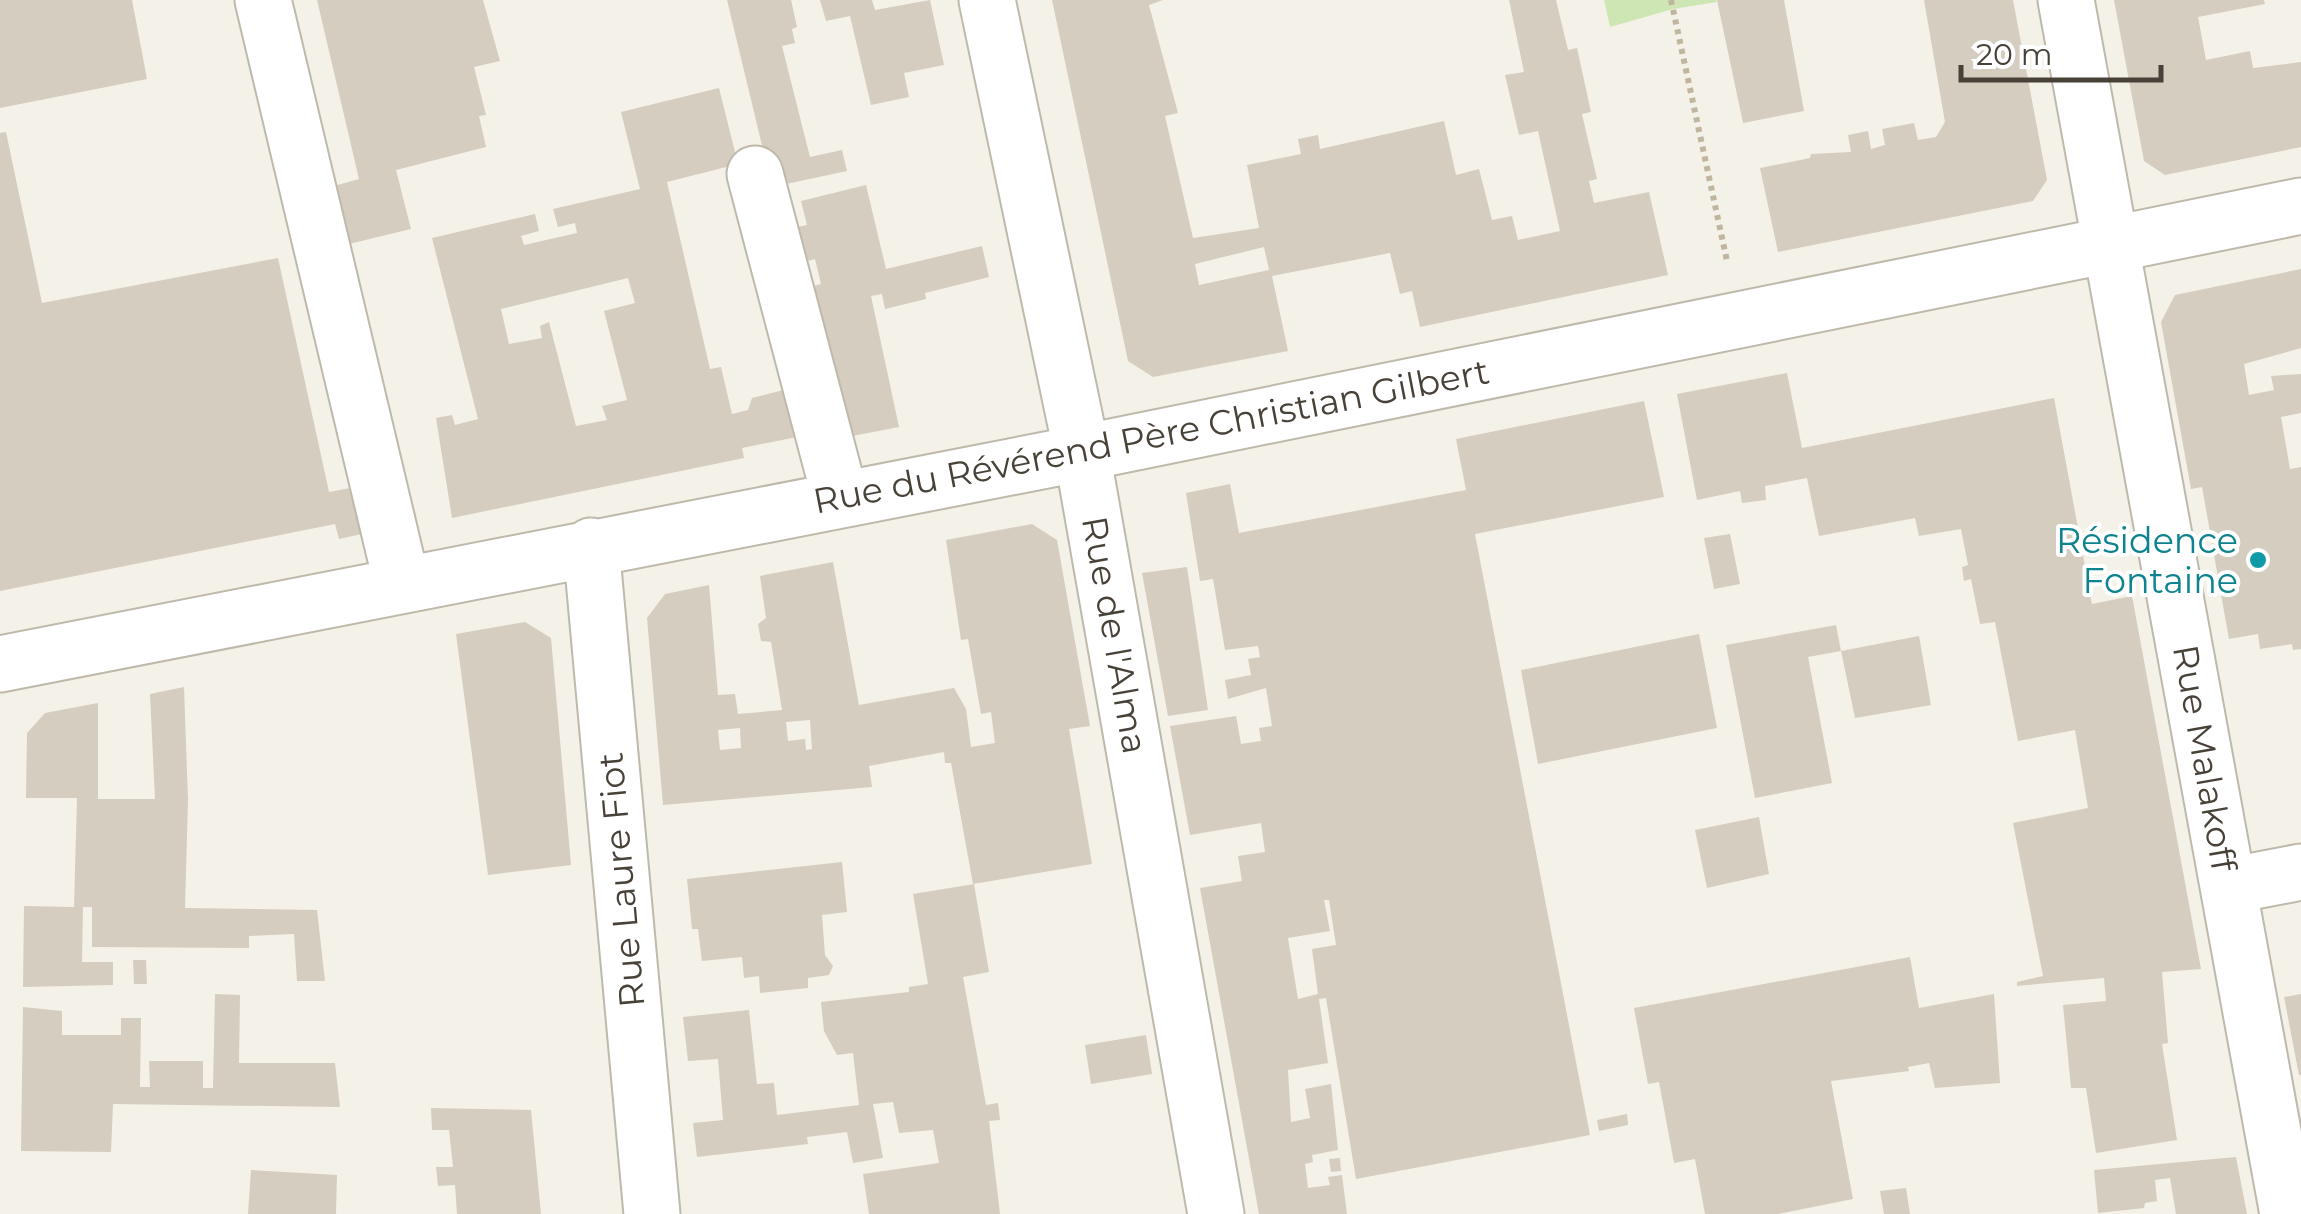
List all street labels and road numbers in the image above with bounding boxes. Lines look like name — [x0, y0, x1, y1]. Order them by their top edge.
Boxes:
street label: Rue du Révérend Père Christian Gilbert — [809, 349, 1493, 523]
street label: Rue de l'Alma — [1073, 513, 1157, 757]
street label: Rue Malakoff — [2164, 641, 2246, 877]
street label: Rue Laure Fiot — [588, 751, 654, 1009]

